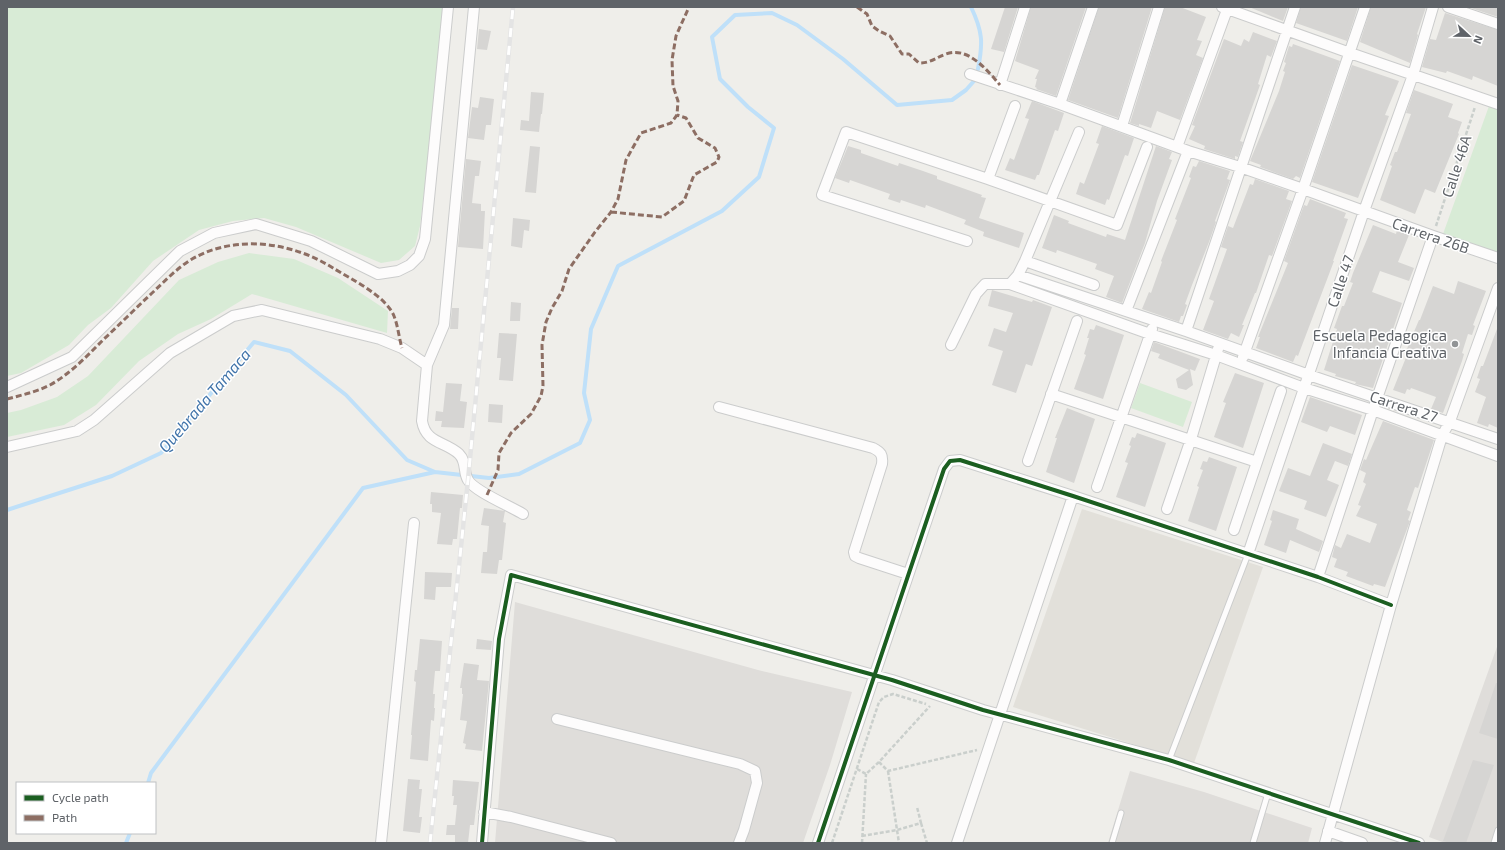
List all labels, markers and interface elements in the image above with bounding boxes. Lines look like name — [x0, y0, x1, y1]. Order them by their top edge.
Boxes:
north arrow — [1449, 16, 1489, 56]
text: N — [1471, 34, 1486, 46]
street label: Calle 46A — [1438, 132, 1475, 199]
street label: Carrera 26B — [1390, 213, 1472, 257]
street label: Calle 47 — [1323, 252, 1357, 309]
place label: Escuela Pedagogica Infancia Creativa — [1313, 326, 1447, 361]
marker: Escuela Pedagogica Infancia Creativa — [1450, 339, 1460, 349]
water label: Quebrada Tamaca — [154, 344, 255, 456]
street label: Carrera 27 — [1368, 387, 1441, 426]
legend — [16, 782, 156, 834]
text: Cycle path — [52, 790, 109, 804]
text: Path — [52, 810, 77, 824]

